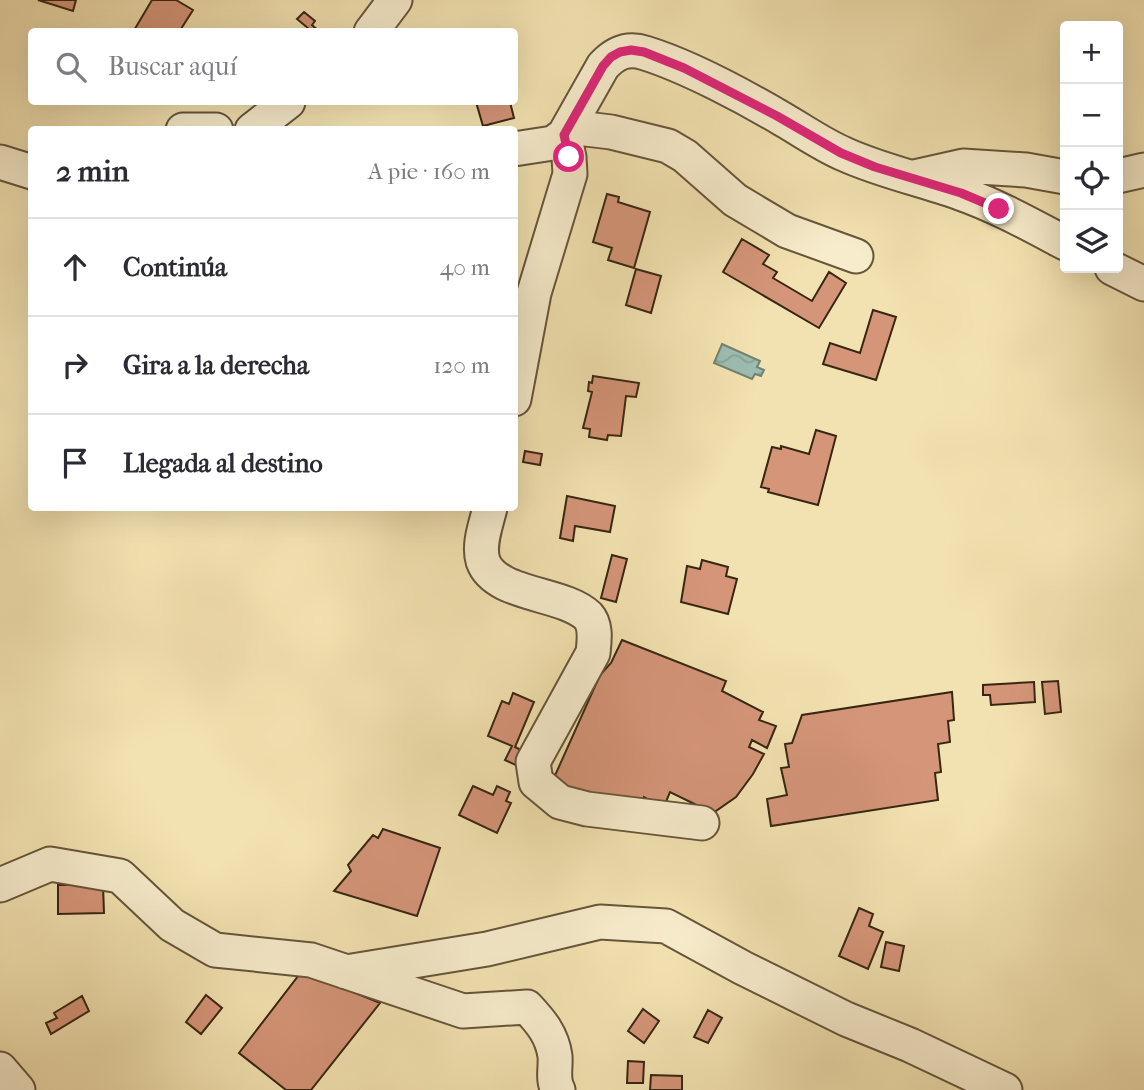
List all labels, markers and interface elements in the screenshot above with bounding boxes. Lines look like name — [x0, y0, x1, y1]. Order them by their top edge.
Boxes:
map controls — [1060, 21, 1123, 273]
button: + — [1060, 21, 1123, 84]
search box — [28, 28, 518, 105]
icon: search — [52, 48, 90, 86]
text: Buscar aquí — [108, 51, 237, 82]
button: − — [1060, 84, 1123, 147]
route start — [553, 141, 584, 172]
button: locate — [1060, 147, 1123, 210]
text: 2 min — [56, 154, 129, 189]
text: A pie · 160 m — [368, 158, 490, 185]
route end — [983, 193, 1014, 224]
button: layers — [1060, 210, 1123, 273]
icon: ahead — [56, 248, 94, 286]
text: Continúa — [123, 252, 227, 283]
text: 40 m — [440, 254, 490, 281]
icon: right — [56, 346, 94, 384]
text: Gira a la derecha — [123, 350, 309, 381]
text: 120 m — [433, 352, 490, 379]
icon: arrive — [56, 444, 94, 482]
text: Llegada al destino — [123, 448, 323, 479]

